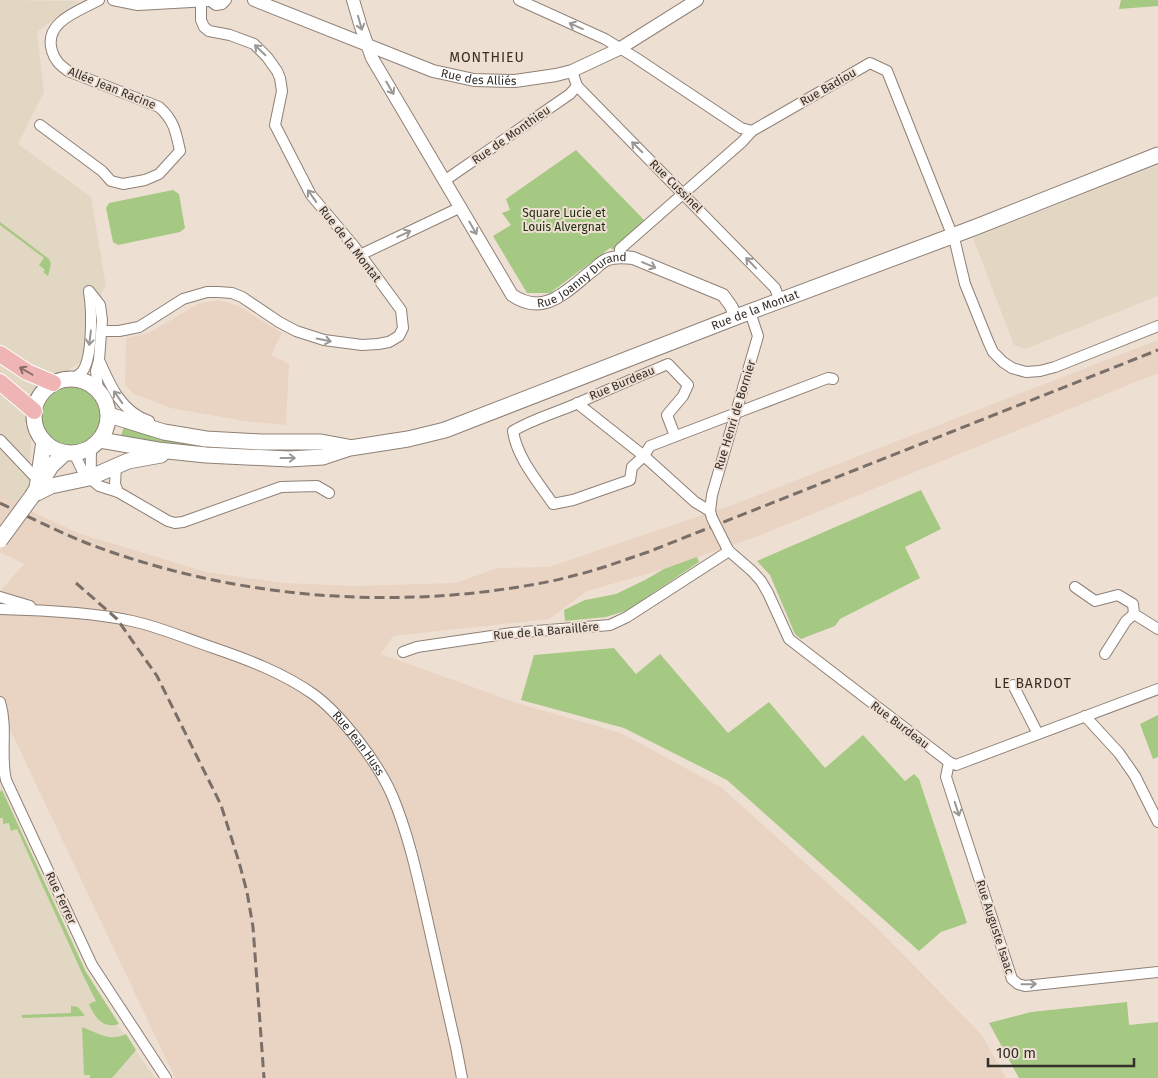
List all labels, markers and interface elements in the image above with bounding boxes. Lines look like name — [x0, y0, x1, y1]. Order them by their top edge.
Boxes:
one-way arrow — [355, 14, 365, 30]
one-way arrow — [569, 20, 584, 30]
one-way arrow — [255, 45, 267, 57]
district label: MONTHIEU — [449, 49, 525, 66]
street label: Allée Jean Racine — [66, 64, 158, 112]
street label: Rue Badiou — [798, 65, 858, 109]
street label: Rue des Alliés — [440, 66, 517, 88]
one-way arrow — [385, 81, 395, 96]
street label: Rue de Monthieu — [469, 103, 553, 167]
one-way arrow — [631, 141, 643, 154]
street label: Rue Cussinel — [647, 157, 706, 216]
one-way arrow — [307, 189, 317, 203]
street label: Rue de la Montat — [316, 203, 384, 285]
park label: Square Lucie et Louis Alvergnat — [522, 206, 607, 234]
one-way arrow — [468, 220, 478, 235]
one-way arrow — [396, 229, 411, 238]
street label: Rue Joanny Durand — [536, 250, 627, 311]
one-way arrow — [745, 257, 757, 270]
one-way arrow — [641, 260, 656, 270]
street label: Rue de la Montat — [709, 287, 801, 333]
one-way arrow — [84, 330, 94, 346]
one-way arrow — [315, 336, 331, 345]
street label: Rue Henri de Bornier — [712, 358, 759, 472]
street label: Rue Burdeau — [587, 363, 657, 403]
one-way arrow — [18, 366, 33, 376]
one-way arrow — [113, 390, 123, 404]
one-way arrow — [280, 453, 296, 463]
street label: Rue de la Baraillère — [492, 619, 600, 643]
district label: LE BARDOT — [994, 675, 1072, 692]
street label: Rue Burdeau — [868, 698, 932, 752]
street label: Rue Jean Huss — [329, 708, 387, 778]
one-way arrow — [952, 800, 962, 816]
street label: Rue Ferrer — [43, 870, 79, 927]
street label: Rue Auguste Isaac — [973, 878, 1017, 976]
one-way arrow — [1020, 980, 1036, 989]
scale bar — [988, 1036, 1134, 1068]
text: 100 m — [996, 1044, 1036, 1062]

